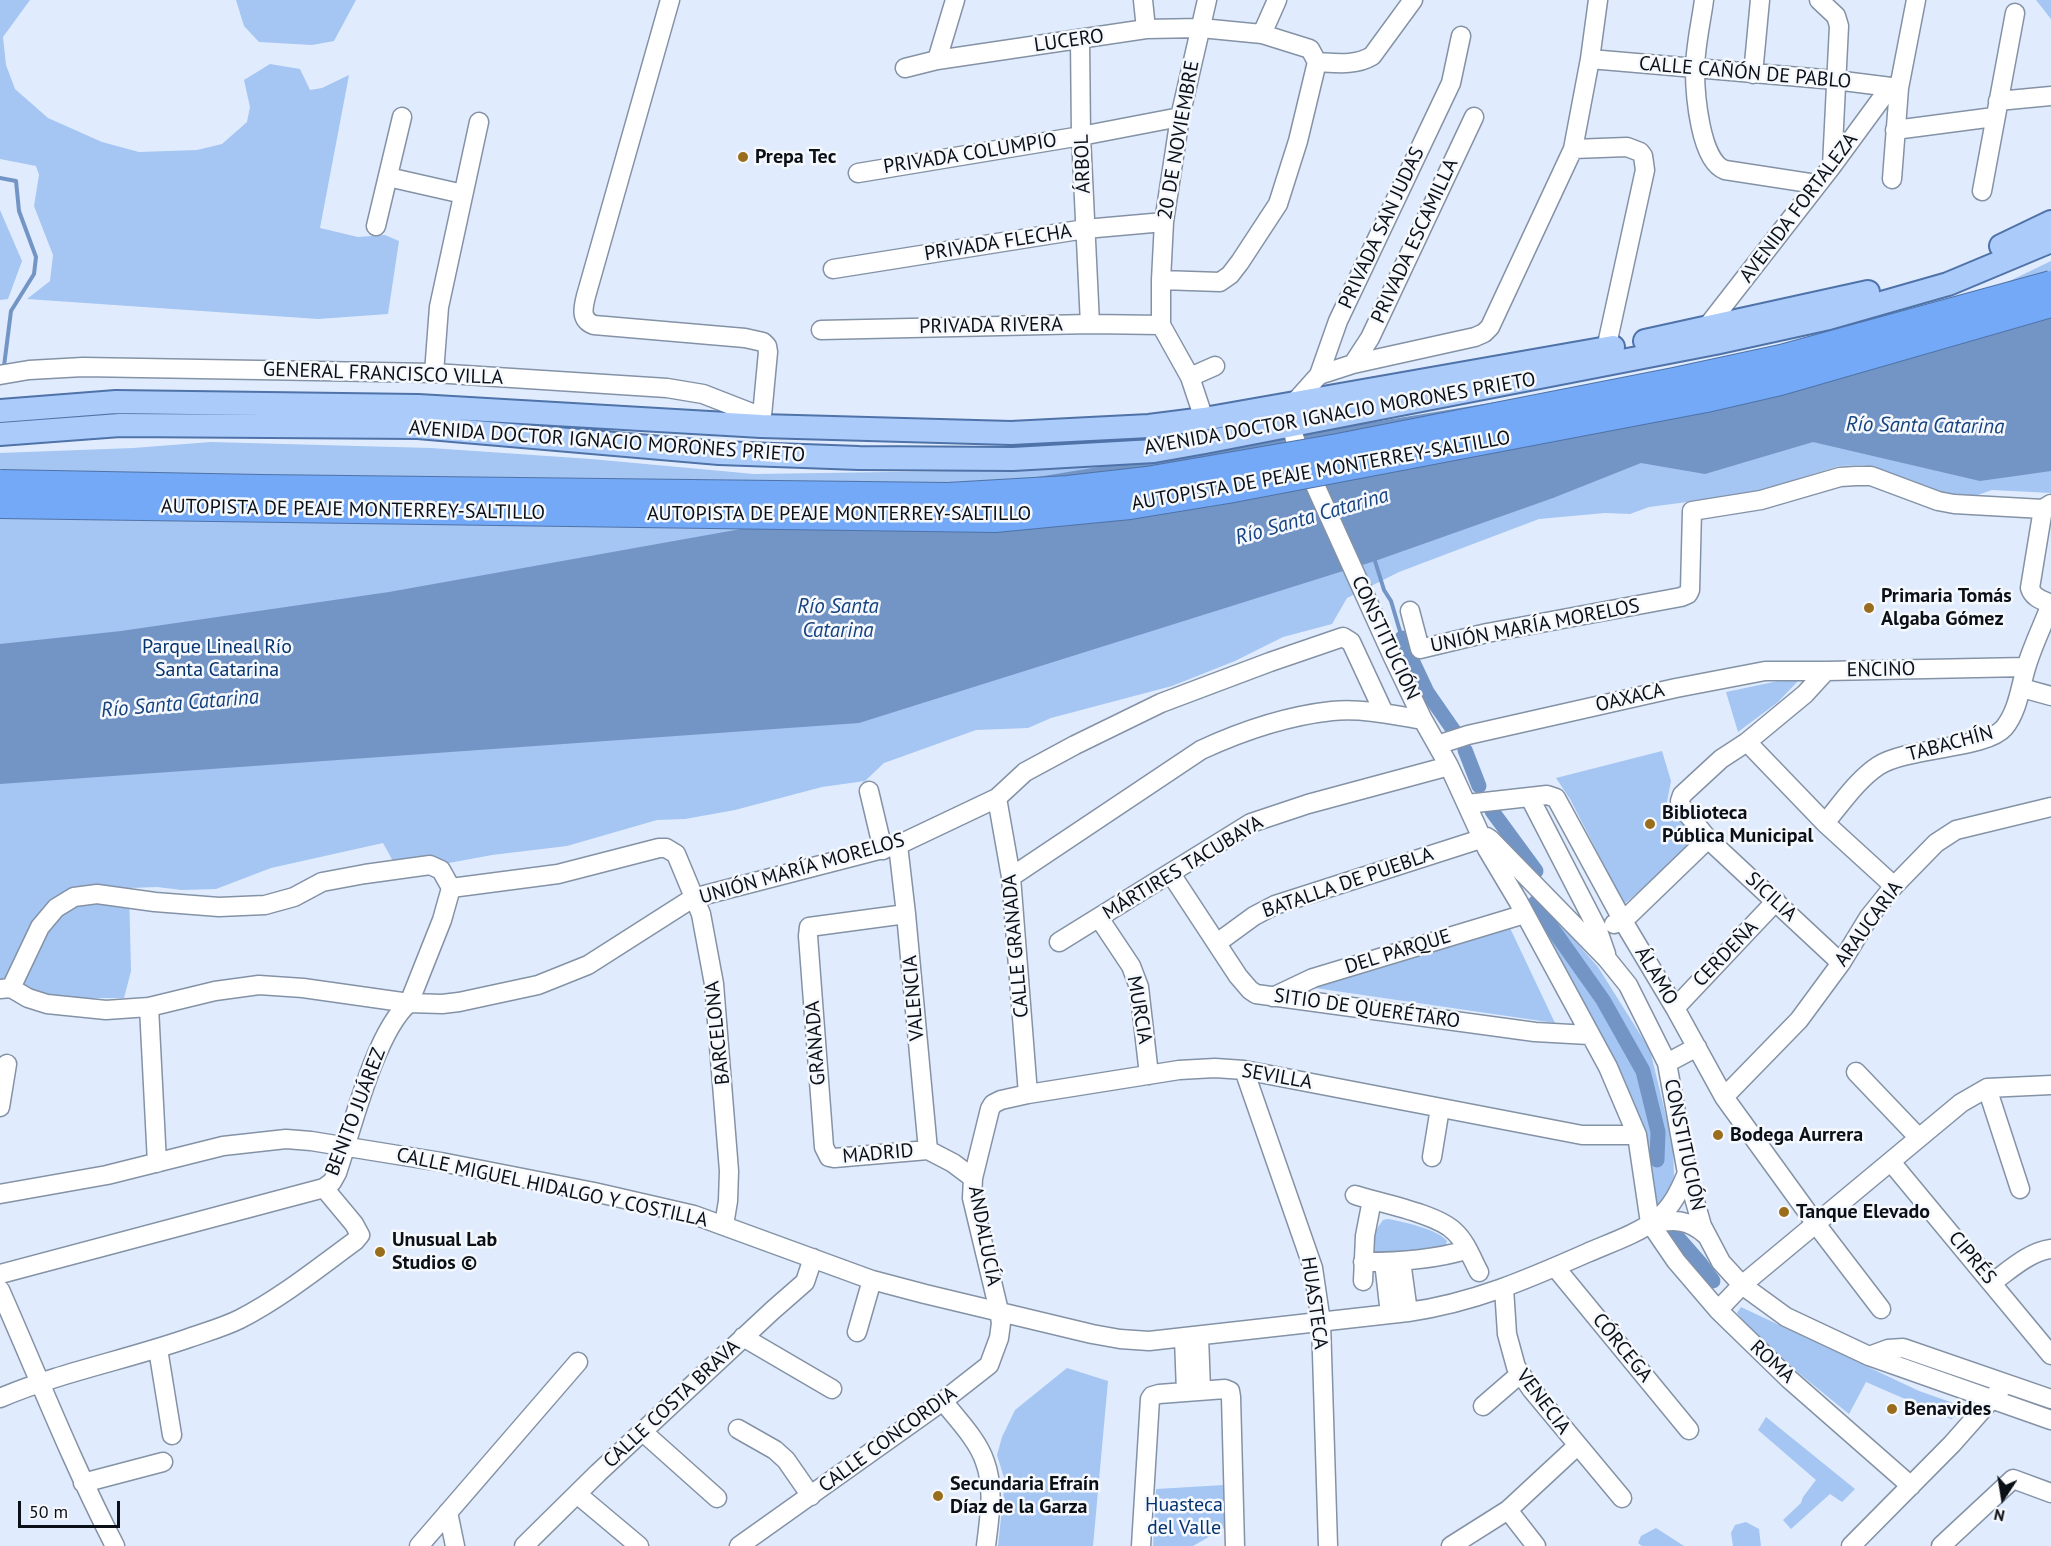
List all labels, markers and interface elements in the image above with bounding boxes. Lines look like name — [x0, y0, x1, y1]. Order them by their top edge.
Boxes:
street label: LUCERO — [1033, 24, 1105, 58]
street label: CALLE CAÑÓN DE PABLO — [1638, 52, 1852, 94]
street label: 20 DE NOVIEMBRE — [1153, 59, 1205, 221]
street label: PRIVADA COLUMPIO — [882, 128, 1058, 180]
street label: AVENIDA FORTALEZA — [1735, 128, 1863, 288]
street label: ÁRBOL — [1070, 134, 1096, 194]
street label: PRIVADA SAN JUDAS — [1334, 143, 1430, 313]
place label: Prepa Tec — [755, 145, 836, 169]
marker: Prepa Tec — [736, 150, 750, 164]
street label: PRIVADA ESCAMILLA — [1366, 155, 1464, 327]
street label: PRIVADA FLECHA — [923, 220, 1073, 266]
street label: PRIVADA RIVERA — [919, 313, 1063, 339]
street label: GENERAL FRANCISCO VILLA — [263, 358, 503, 390]
street label: AVENIDA DOCTOR IGNACIO MORONES PRIETO — [1142, 368, 1538, 460]
water label: Río Santa Catarina — [1846, 412, 2004, 440]
street label: AVENIDA DOCTOR IGNACIO MORONES PRIETO — [408, 416, 806, 468]
street label: AUTOPISTA DE PEAJE MONTERREY-SALTILLO — [1130, 426, 1512, 516]
water label: Río Santa Catarina — [1232, 483, 1392, 551]
street label: AUTOPISTA DE PEAJE MONTERREY-SALTILLO — [161, 495, 545, 525]
street label: AUTOPISTA DE PEAJE MONTERREY-SALTILLO — [647, 502, 1031, 526]
street label: CONSTITUCIÓN — [1346, 572, 1424, 704]
place label: Primaria Tomás Algaba Gómez — [1881, 584, 2012, 631]
water label: Río Santa Catarina — [797, 594, 879, 644]
street label: UNIÓN MARÍA MORELOS — [1428, 594, 1642, 658]
marker: Primaria Tomás Algaba Gómez — [1862, 601, 1876, 615]
park label: Parque Lineal Río Santa Catarina — [142, 635, 292, 682]
street label: ENCINO — [1847, 657, 1915, 683]
street label: OAXACA — [1593, 678, 1667, 718]
water label: Río Santa Catarina — [100, 685, 260, 723]
street label: TABACHÍN — [1904, 721, 1996, 767]
place label: Biblioteca Pública Municipal — [1662, 801, 1813, 848]
street label: MÁRTIRES TACUBAYA — [1099, 811, 1267, 925]
marker: Biblioteca Pública Municipal — [1643, 817, 1657, 831]
street label: UNIÓN MARÍA MORELOS — [697, 828, 907, 910]
street label: BATALLA DE PUEBLA — [1259, 842, 1437, 924]
street label: SICILIA — [1740, 867, 1802, 927]
street label: CALLE GRANADA — [998, 873, 1034, 1019]
street label: ARAUCARIA — [1830, 877, 1908, 971]
street label: CERDEÑA — [1689, 916, 1763, 992]
street label: DEL PARQUE — [1342, 925, 1454, 979]
street label: ÁLAMO — [1629, 943, 1683, 1009]
street label: VALENCIA — [898, 954, 930, 1042]
street label: MURCIA — [1121, 974, 1157, 1046]
street label: BARCELONA — [701, 980, 735, 1086]
street label: SITIO DE QUERÉTARO — [1272, 984, 1462, 1034]
street label: GRANADA — [801, 1000, 831, 1086]
street label: BENITO JUÁREZ — [321, 1045, 391, 1179]
street label: SEVILLA — [1240, 1059, 1314, 1095]
street label: CONSTITUCIÓN — [1658, 1077, 1710, 1213]
place label: Bodega Aurrera — [1730, 1123, 1863, 1147]
marker: Bodega Aurrera — [1711, 1128, 1725, 1142]
street label: MADRID — [841, 1139, 915, 1169]
street label: CALLE MIGUEL HIDALGO Y COSTILLA — [394, 1143, 710, 1233]
street label: ANDALUCÍA — [963, 1184, 1005, 1288]
place label: Tanque Elevado — [1796, 1200, 1930, 1224]
marker: Tanque Elevado — [1777, 1205, 1791, 1219]
street label: CIPRÉS — [1943, 1227, 2001, 1289]
place label: Unusual Lab Studios © — [392, 1228, 497, 1275]
marker: Unusual Lab Studios © — [373, 1245, 387, 1259]
street label: HUASTECA — [1296, 1255, 1332, 1351]
street label: CÓRCEGA — [1587, 1309, 1657, 1387]
street label: CALLE COSTA BRAVA — [599, 1335, 745, 1473]
street label: ROMA — [1745, 1335, 1799, 1389]
street label: VENECIA — [1511, 1365, 1575, 1439]
street label: CALLE CONCORDIA — [814, 1382, 962, 1498]
place label: Benavides — [1904, 1397, 1991, 1421]
marker: Benavides — [1885, 1402, 1899, 1416]
north arrow — [1973, 1468, 2033, 1528]
place label: Secundaria Efraín Díaz de la Garza — [950, 1472, 1099, 1519]
scale bar — [21, 1489, 123, 1527]
marker: Secundaria Efraín Díaz de la Garza — [931, 1489, 945, 1503]
park label: Huasteca del Valle — [1145, 1493, 1223, 1540]
text: 50 m — [29, 1500, 68, 1523]
text: N — [1992, 1505, 2006, 1526]

